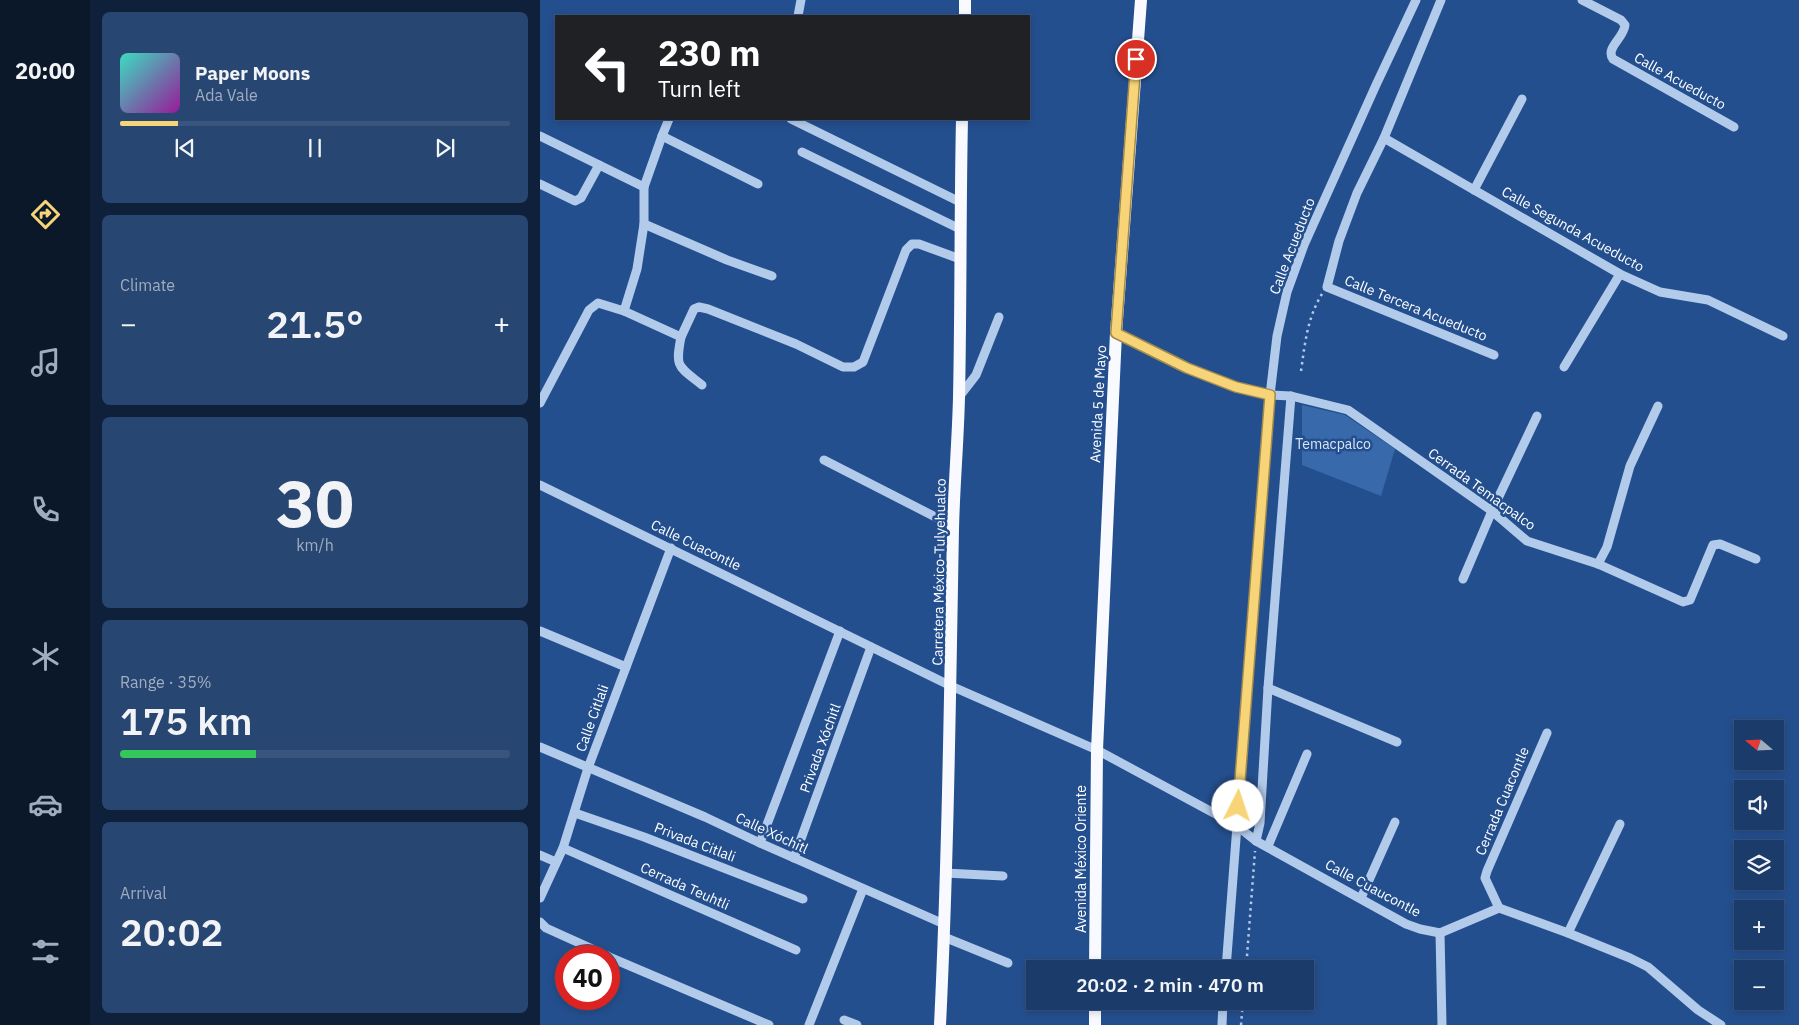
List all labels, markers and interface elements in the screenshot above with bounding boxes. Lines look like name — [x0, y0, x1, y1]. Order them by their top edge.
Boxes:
text: 230 m — [658, 30, 761, 76]
icon: left — [575, 35, 640, 100]
pin — [1115, 38, 1157, 80]
icon: arrive — [1122, 45, 1150, 73]
street label: Calle Acueducto — [1631, 48, 1729, 114]
text: 20:00 — [15, 56, 75, 85]
text: Paper Moons — [195, 61, 310, 85]
text: Turn left — [658, 74, 741, 103]
text: Ada Vale — [195, 85, 258, 105]
icon: previous — [171, 134, 199, 162]
icon: pause — [301, 134, 329, 162]
icon: next — [431, 134, 459, 162]
street label: Calle Segunda Acueducto — [1499, 182, 1648, 276]
street label: Calle Acueducto — [1265, 195, 1319, 297]
icon: directions — [28, 197, 63, 232]
street label: Calle Tercera Acueducto — [1342, 271, 1490, 345]
text: Climate — [120, 275, 175, 295]
text: 21.5° — [266, 299, 364, 348]
text: − — [120, 305, 137, 342]
text: + — [493, 305, 510, 342]
icon: music — [28, 345, 63, 380]
street label: Avenida 5 de Mayo — [1086, 345, 1110, 463]
park label: Temacpalco — [1295, 435, 1371, 453]
street label: Cerrada Temacpalco — [1425, 444, 1539, 534]
text: 30 — [276, 460, 354, 545]
street label: Carretera México-Tulyehualco — [928, 478, 950, 666]
icon: phone — [28, 492, 63, 527]
street label: Calle Cuacontle — [648, 515, 744, 575]
text: km/h — [296, 535, 334, 555]
icon: climate — [28, 639, 63, 674]
text: Range · 35% — [120, 672, 212, 692]
street label: Calle Citlali — [572, 682, 612, 754]
text: 175 km — [120, 696, 252, 745]
street label: Privada Xóchitl — [796, 701, 845, 795]
north arrow — [1734, 720, 1784, 770]
map controls — [1734, 720, 1784, 1010]
street label: Cerrada Cuacontle — [1471, 744, 1533, 858]
position arrow — [1211, 779, 1263, 831]
button: sound — [1734, 780, 1784, 830]
street label: Avenida México Oriente — [1072, 785, 1090, 933]
icon: car — [28, 787, 63, 822]
street label: Calle Xóchitl — [733, 808, 811, 858]
street label: Privada Citlali — [652, 818, 738, 866]
button: layers — [1734, 840, 1784, 890]
street label: Calle Cuaucontle — [1322, 855, 1424, 921]
street label: Cerrada Teuhtli — [638, 858, 732, 914]
text: Arrival — [120, 883, 167, 903]
button: + — [1734, 900, 1784, 950]
text: 20:02 — [120, 907, 223, 956]
icon: filters — [28, 934, 63, 969]
speed limit sign: 40 — [555, 945, 620, 1010]
button: − — [1734, 960, 1784, 1010]
text: 20:02 · 2 min · 470 m — [1076, 973, 1264, 997]

